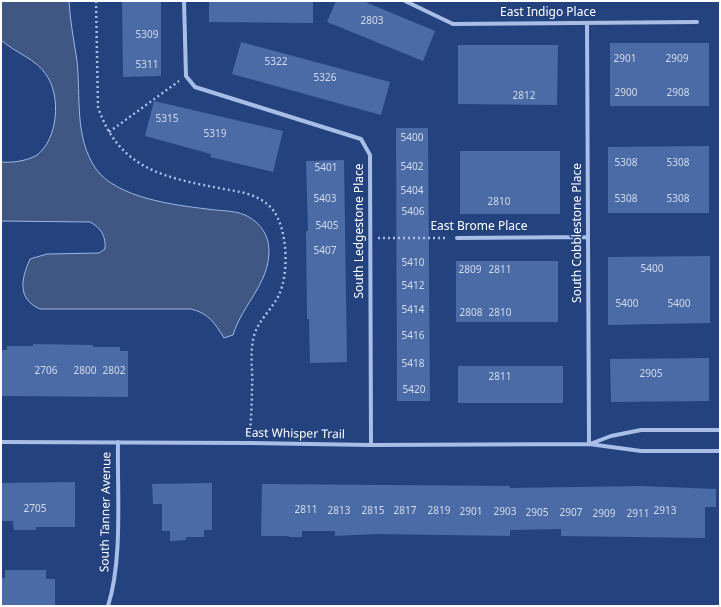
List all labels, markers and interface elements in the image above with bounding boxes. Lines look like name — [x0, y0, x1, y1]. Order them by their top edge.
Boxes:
street label: East Indigo Place — [500, 6, 596, 20]
house number: 2803 — [361, 15, 383, 27]
house number: 5309 — [136, 29, 158, 41]
house number: 2901 — [614, 53, 636, 65]
house number: 2909 — [666, 53, 688, 65]
house number: 5322 — [265, 56, 287, 68]
house number: 5311 — [136, 59, 158, 71]
house number: 5326 — [314, 72, 336, 84]
house number: 2900 — [615, 87, 637, 99]
house number: 2908 — [667, 87, 689, 99]
house number: 2812 — [513, 90, 535, 102]
house number: 5315 — [156, 113, 178, 125]
house number: 5319 — [204, 128, 226, 140]
house number: 5400 — [401, 132, 423, 144]
house number: 5308 — [615, 157, 637, 169]
house number: 5308 — [667, 157, 689, 169]
house number: 5402 — [401, 161, 423, 173]
house number: 5401 — [315, 162, 337, 174]
street label: South Cobblestone Place — [571, 163, 585, 303]
street label: South Ledgestone Place — [353, 164, 367, 298]
house number: 5404 — [401, 185, 423, 197]
house number: 5403 — [314, 193, 336, 205]
house number: 5308 — [615, 193, 637, 205]
house number: 5308 — [667, 193, 689, 205]
house number: 2810 — [488, 196, 510, 208]
house number: 5406 — [402, 206, 424, 218]
house number: 5405 — [316, 220, 338, 232]
street label: East Brome Place — [430, 220, 528, 234]
house number: 5407 — [314, 245, 336, 257]
house number: 5410 — [402, 257, 424, 269]
house number: 5400 — [641, 263, 663, 275]
house number: 2809 — [459, 264, 481, 276]
house number: 2811 — [489, 264, 511, 276]
house number: 5412 — [402, 280, 424, 292]
house number: 5400 — [616, 298, 638, 310]
house number: 5400 — [668, 298, 690, 310]
house number: 5414 — [402, 304, 424, 316]
house number: 2808 — [460, 307, 482, 319]
house number: 2810 — [489, 307, 511, 319]
house number: 5416 — [402, 330, 424, 342]
house number: 5418 — [402, 358, 424, 370]
house number: 2706 — [35, 365, 57, 377]
house number: 2800 — [74, 365, 96, 377]
house number: 2802 — [103, 365, 125, 377]
house number: 2905 — [640, 368, 662, 380]
house number: 2811 — [489, 371, 511, 383]
house number: 5420 — [403, 384, 425, 396]
street label: East Whisper Trail — [245, 426, 345, 442]
street label: South Tanner Avenue — [98, 452, 114, 572]
house number: 2705 — [24, 503, 46, 515]
house number: 2811 — [295, 504, 317, 516]
house number: 2813 — [328, 505, 350, 517]
house number: 2815 — [362, 505, 384, 517]
house number: 2817 — [394, 505, 416, 517]
house number: 2819 — [428, 505, 450, 517]
house number: 2913 — [654, 505, 676, 517]
house number: 2901 — [460, 506, 482, 518]
house number: 2903 — [494, 506, 516, 518]
house number: 2905 — [526, 507, 548, 519]
house number: 2907 — [560, 507, 582, 519]
house number: 2909 — [593, 508, 615, 520]
house number: 2911 — [627, 508, 649, 520]

